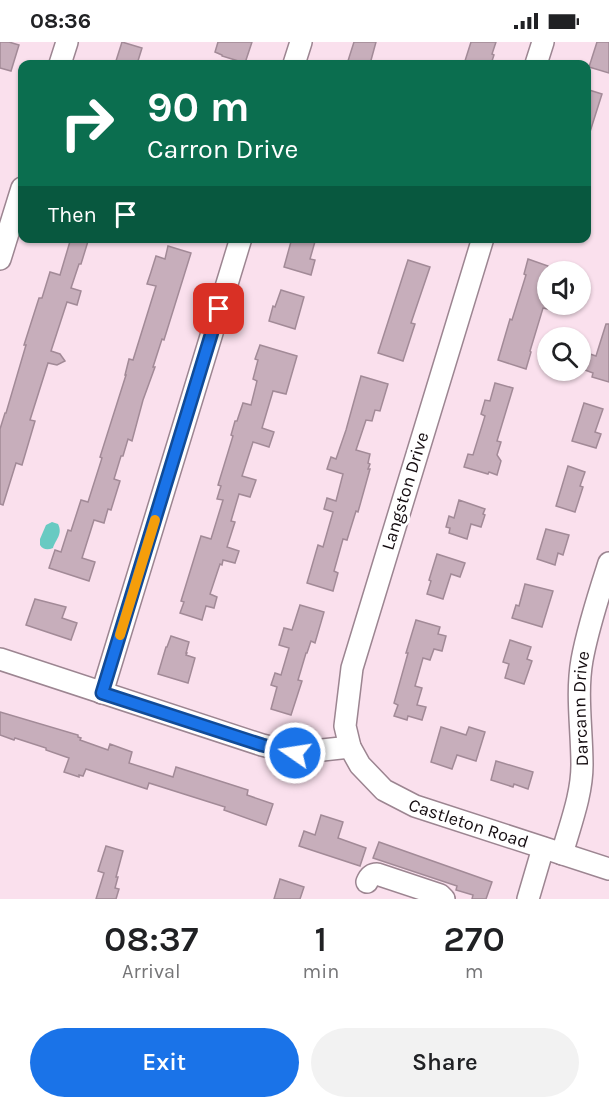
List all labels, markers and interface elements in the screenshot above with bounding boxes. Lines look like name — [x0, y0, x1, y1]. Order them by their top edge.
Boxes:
text: 08:36 — [30, 8, 91, 34]
text: 90 m — [147, 82, 250, 132]
icon: right — [48, 84, 126, 162]
text: Carron Drive — [147, 133, 298, 165]
icon: arrive — [109, 198, 142, 231]
text: Then — [48, 202, 97, 228]
map controls — [537, 261, 591, 381]
button: sound — [537, 261, 591, 315]
pin — [193, 283, 244, 334]
icon: arrive — [202, 292, 235, 325]
button: search — [537, 327, 591, 381]
street label: Langston Drive — [377, 429, 433, 553]
street label: Darcann Drive — [568, 649, 595, 767]
position arrow — [263, 721, 327, 785]
street label: Castleton Road — [405, 793, 531, 853]
text: 08:37 — [104, 918, 198, 960]
text: 1 — [315, 918, 327, 960]
text: 270 — [443, 918, 505, 960]
text: Arrival — [122, 960, 181, 983]
text: min — [303, 960, 339, 983]
text: m — [465, 960, 483, 983]
button: Exit — [30, 1028, 299, 1097]
button: Share — [311, 1028, 579, 1097]

